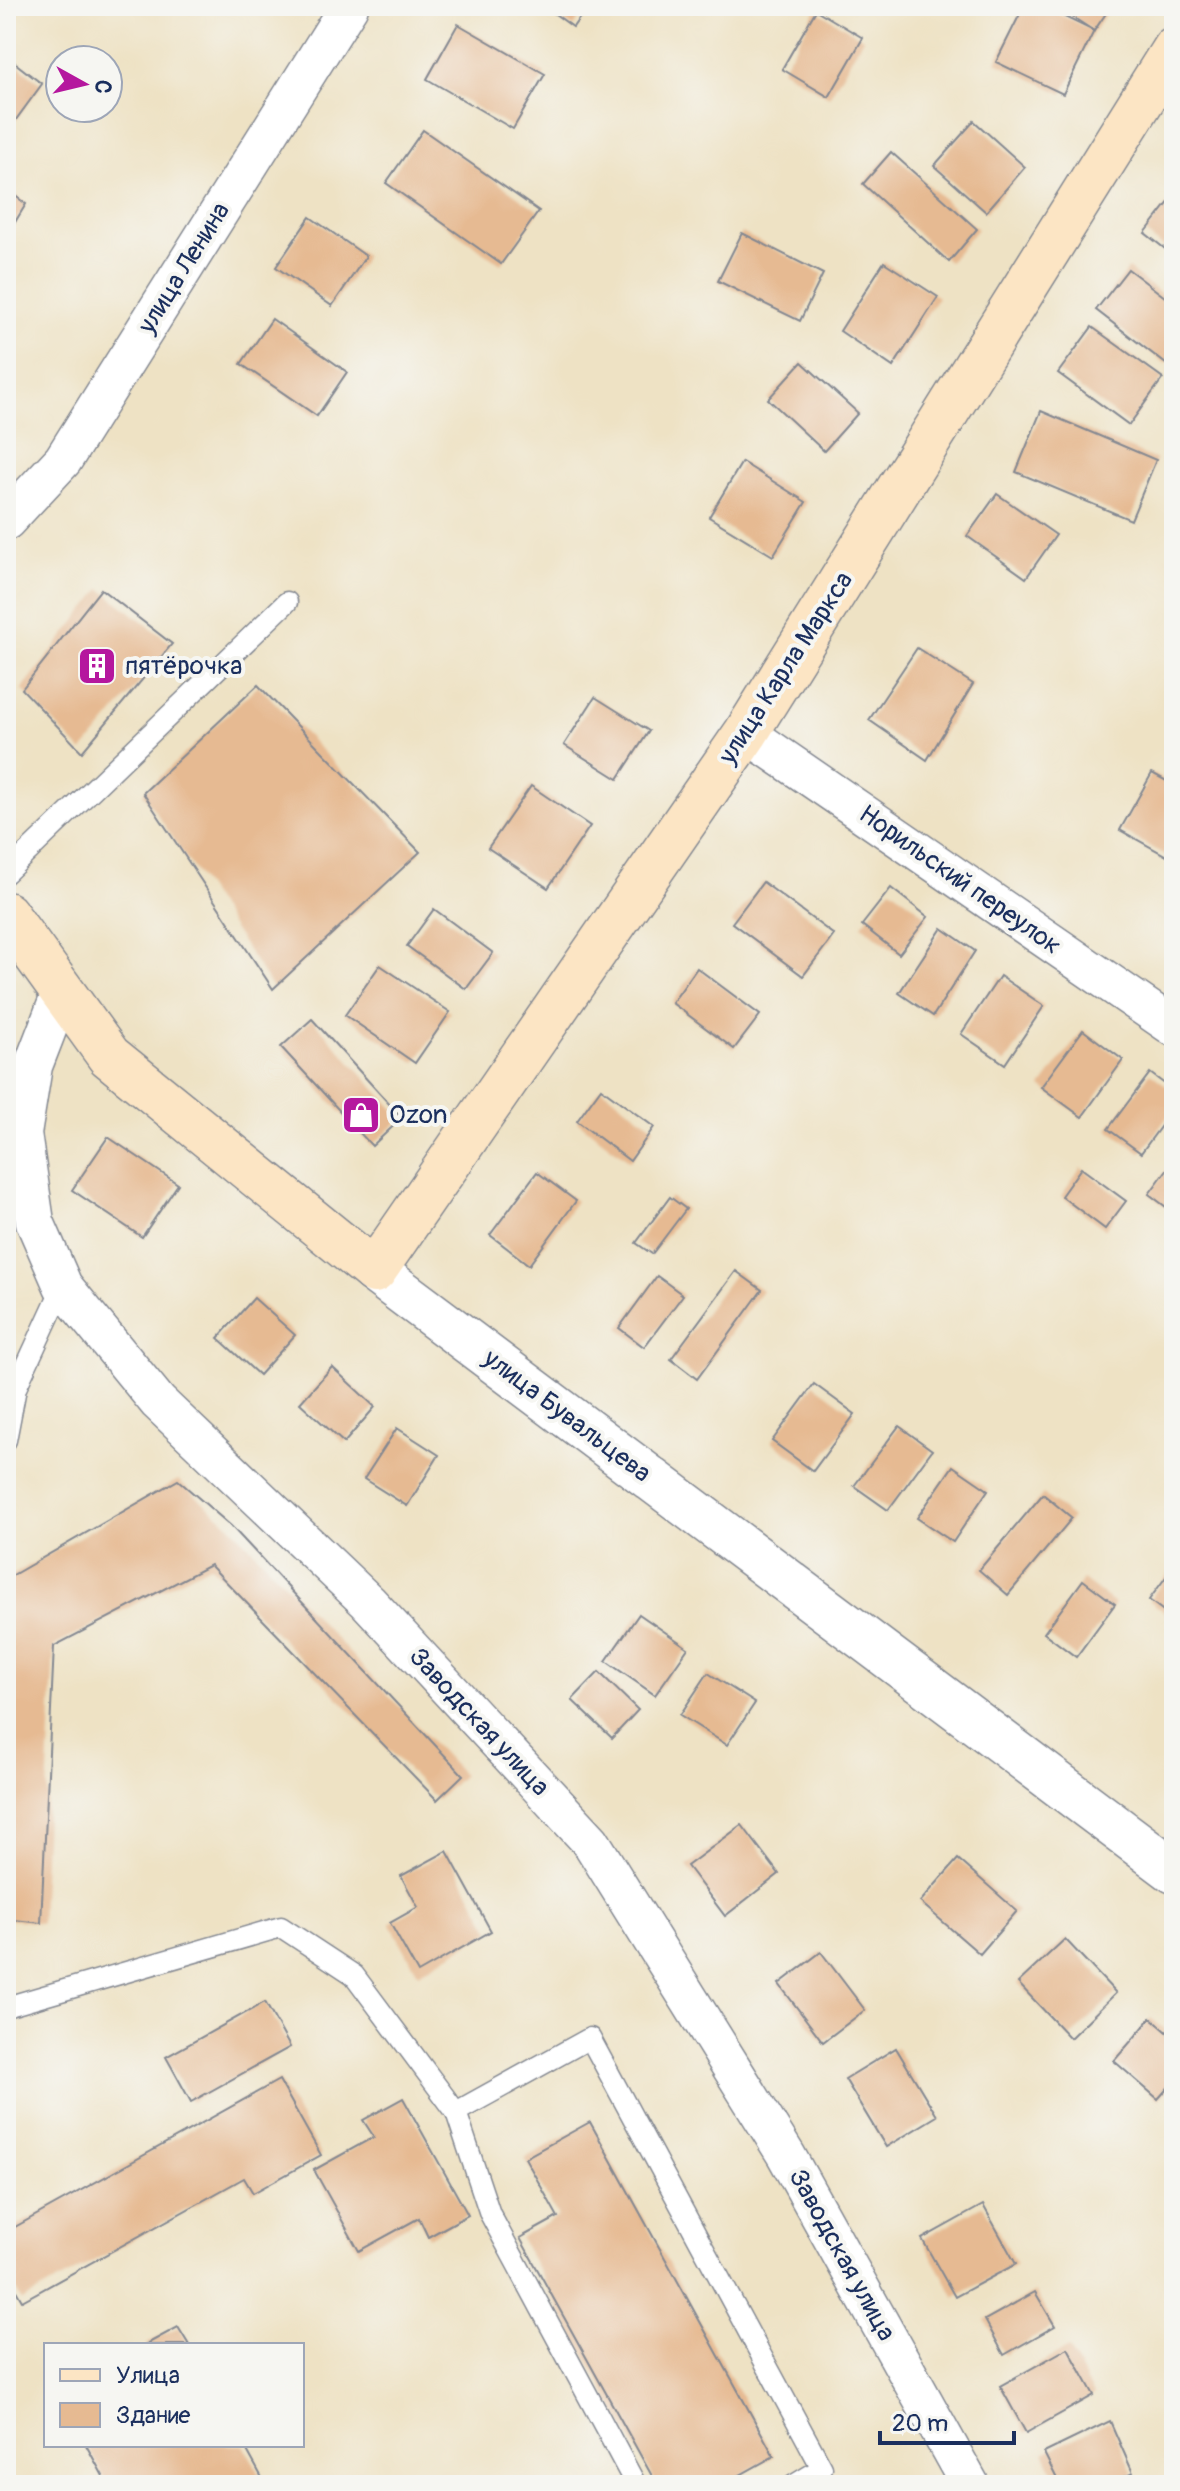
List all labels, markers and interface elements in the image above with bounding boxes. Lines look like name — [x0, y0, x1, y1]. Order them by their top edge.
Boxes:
north arrow — [44, 44, 124, 124]
text: С — [88, 78, 118, 96]
street label: улица Ленина — [131, 197, 237, 340]
street label: улица Карла Маркса — [711, 566, 860, 771]
building icon: пятёрочка — [76, 645, 118, 687]
place label: пятёрочка — [125, 650, 242, 682]
street label: Норильский переулок — [853, 798, 1067, 962]
shop icon: Ozon — [340, 1094, 382, 1136]
place label: Ozon — [389, 1099, 447, 1131]
street label: улица Бувальцева — [476, 1342, 657, 1489]
street label: Заводская улица — [402, 1641, 556, 1803]
street label: Заводская улица — [782, 2164, 902, 2346]
legend — [44, 2343, 304, 2447]
text: Улица — [116, 2361, 180, 2390]
scale bar — [880, 2395, 1014, 2445]
text: Здание — [116, 2401, 191, 2430]
text: 20 m — [892, 2409, 948, 2438]

